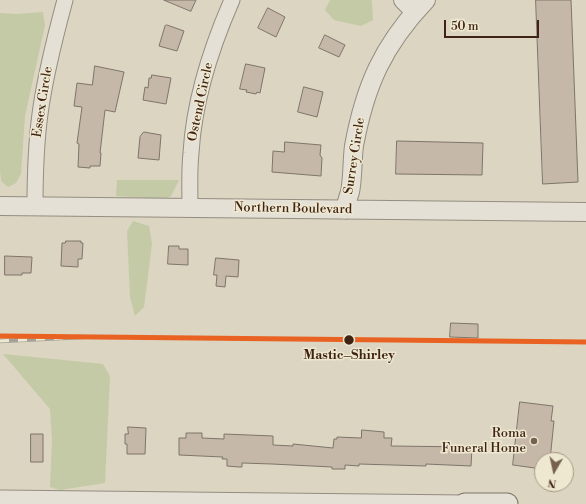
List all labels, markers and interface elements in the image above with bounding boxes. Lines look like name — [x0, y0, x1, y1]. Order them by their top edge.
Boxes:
scale bar — [446, 12, 541, 38]
text: 50 m — [451, 19, 479, 34]
street label: Ostend Circle — [185, 61, 217, 143]
street label: Essex Circle — [30, 65, 56, 139]
street label: Surrey Circle — [341, 117, 369, 195]
street label: Northern Boulevard — [234, 200, 352, 218]
marker: Mastic–Shirley — [342, 333, 356, 347]
place label: Mastic–Shirley — [303, 348, 395, 364]
place label: Roma Funeral Home — [441, 426, 526, 457]
marker: Roma Funeral Home — [529, 436, 539, 446]
north arrow — [534, 452, 574, 492]
text: N — [547, 475, 558, 490]

